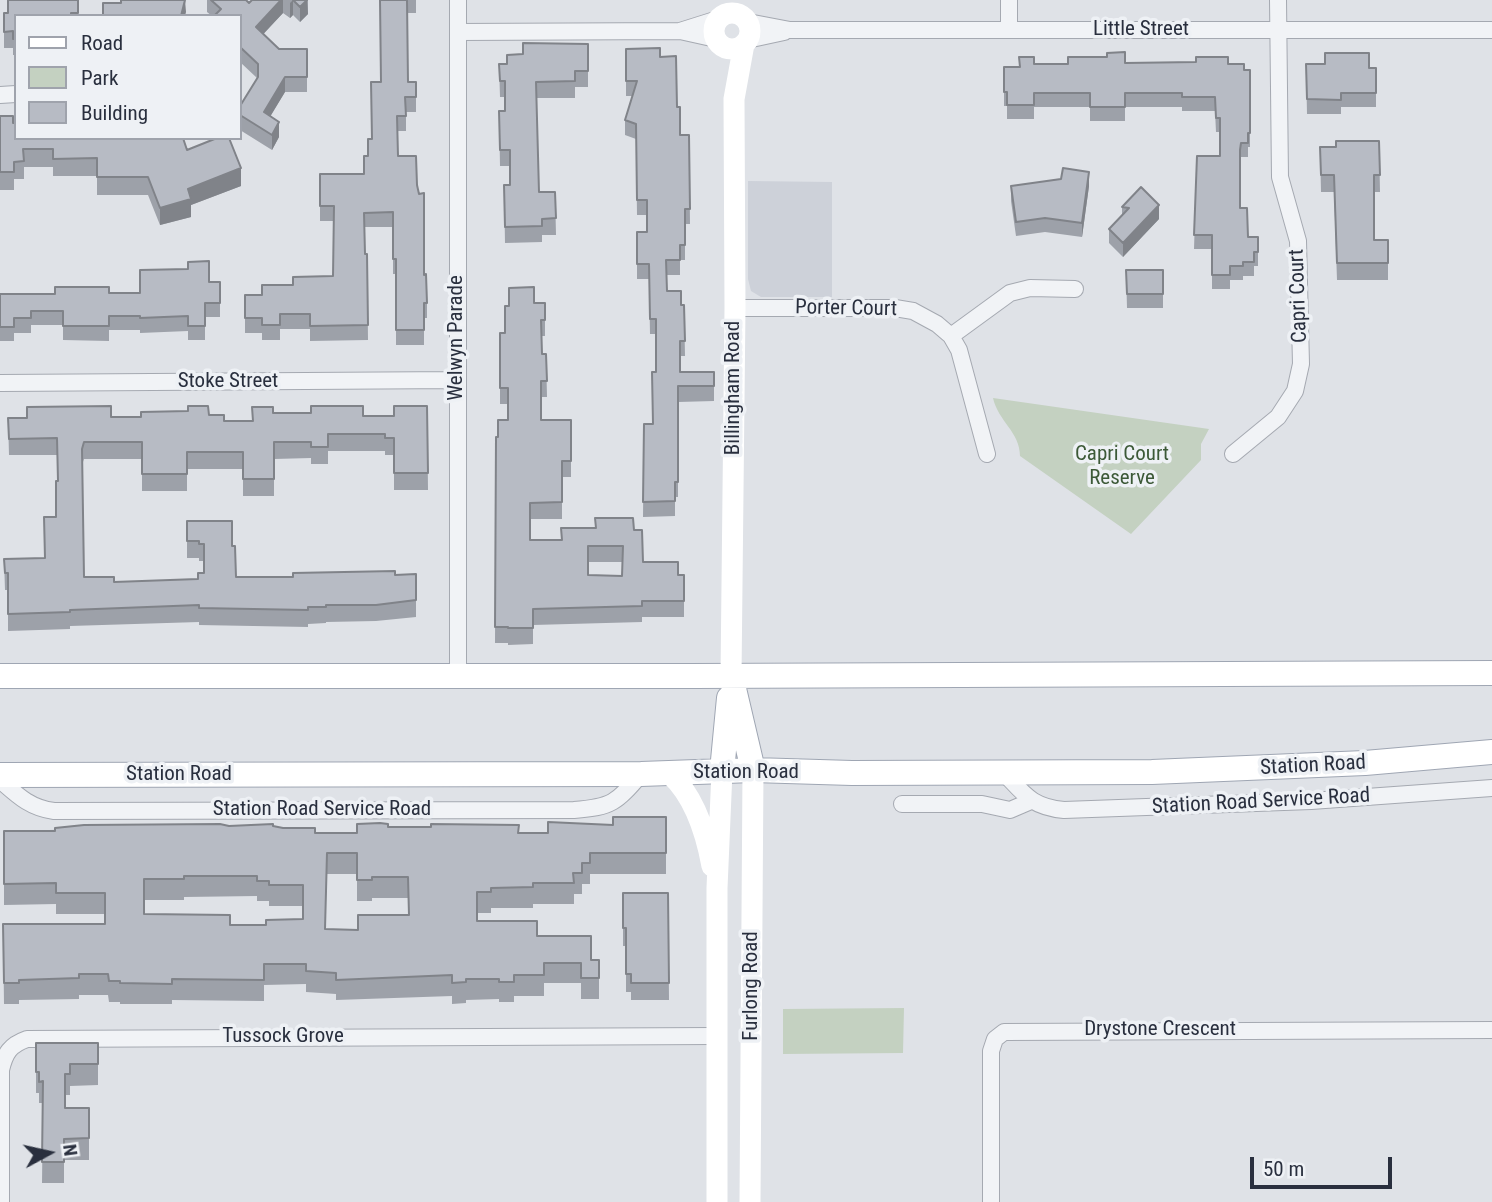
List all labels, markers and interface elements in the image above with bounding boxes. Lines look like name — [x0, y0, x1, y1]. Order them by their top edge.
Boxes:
legend — [14, 14, 242, 140]
street label: Little Street — [1093, 17, 1189, 43]
text: Road — [81, 31, 123, 55]
text: Park — [81, 66, 118, 90]
text: Building — [81, 101, 148, 125]
street label: Capri Court — [1285, 249, 1313, 343]
street label: Welwyn Parade — [444, 275, 470, 401]
street label: Porter Court — [795, 296, 897, 322]
street label: Billingham Road — [721, 321, 747, 455]
street label: Stoke Street — [178, 369, 278, 395]
park label: Capri Court Reserve — [1075, 442, 1169, 492]
street label: Station Road — [1259, 751, 1367, 781]
street label: Station Road — [693, 760, 799, 786]
street label: Station Road — [126, 762, 232, 788]
street label: Station Road Service Road — [1151, 784, 1371, 820]
street label: Station Road Service Road — [213, 797, 431, 823]
street label: Furlong Road — [739, 931, 765, 1041]
street label: Drystone Crescent — [1084, 1017, 1236, 1043]
street label: Tussock Grove — [222, 1024, 344, 1050]
north arrow — [14, 1118, 84, 1188]
scale bar — [1254, 1142, 1396, 1186]
text: N — [58, 1143, 82, 1157]
text: 50 m — [1263, 1157, 1304, 1181]

